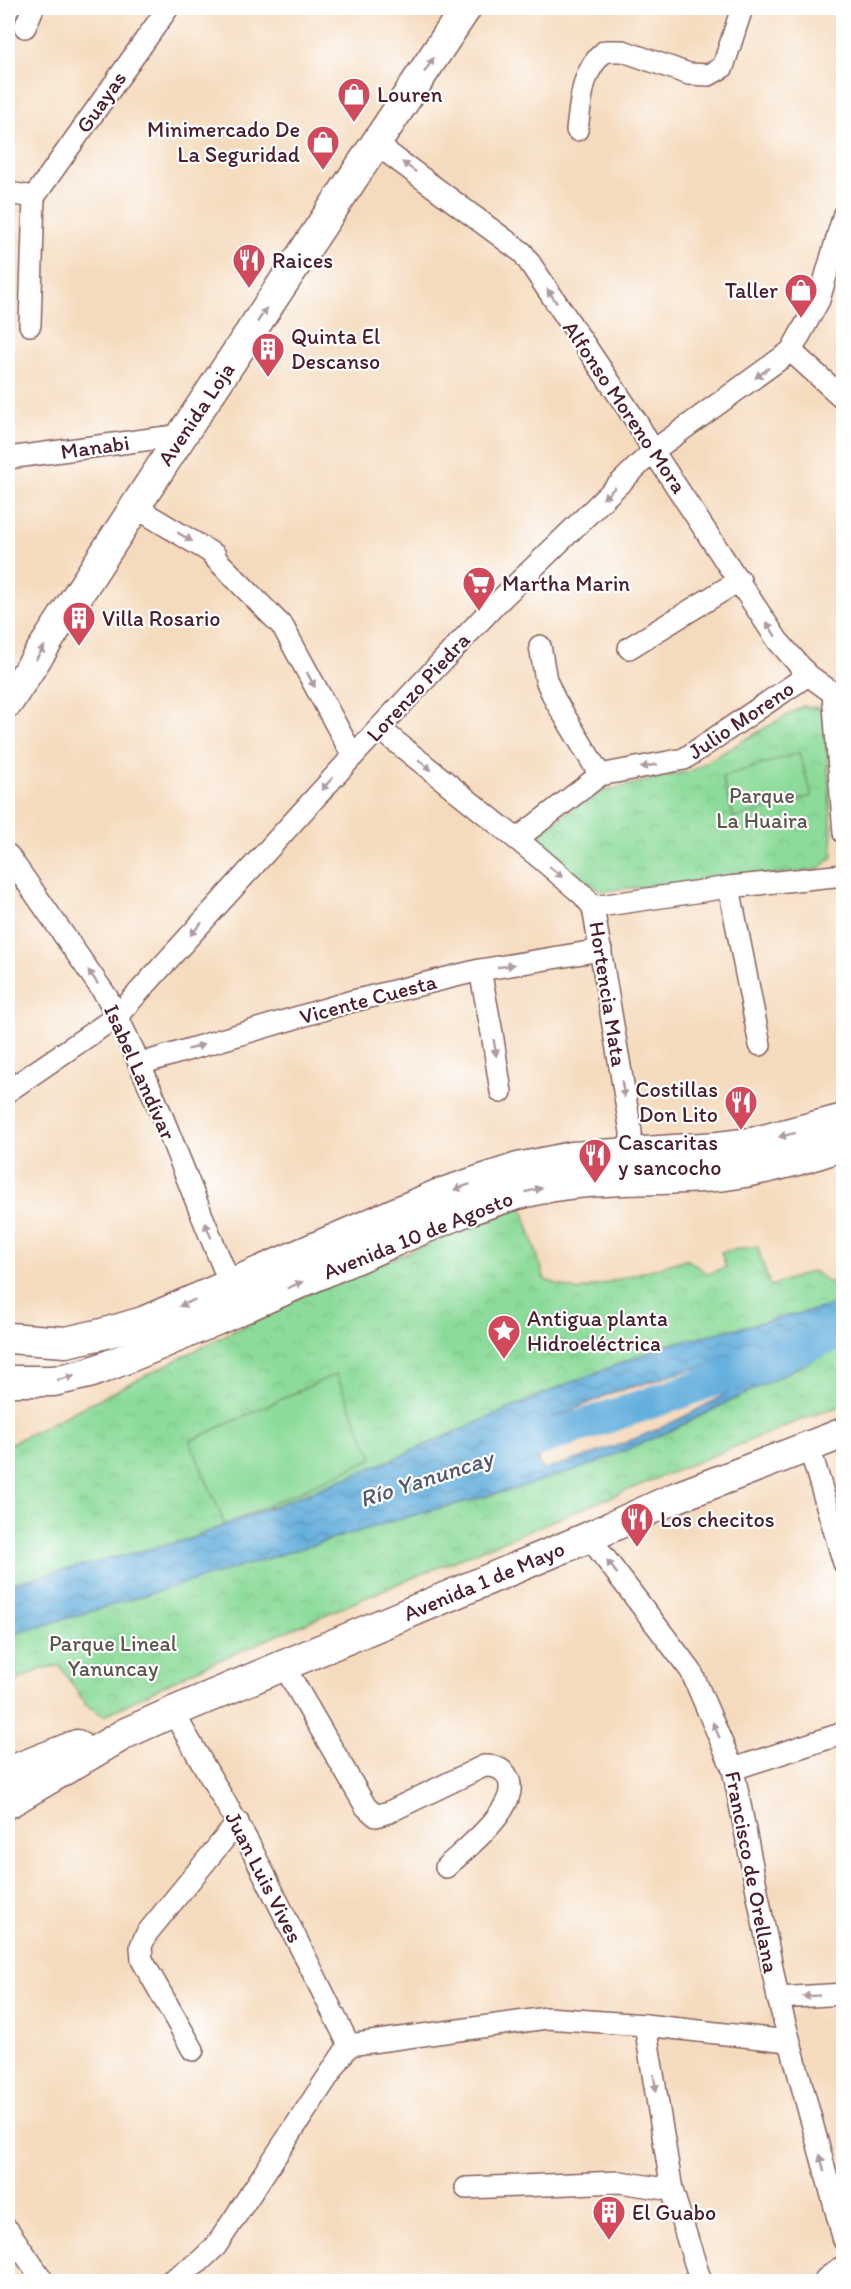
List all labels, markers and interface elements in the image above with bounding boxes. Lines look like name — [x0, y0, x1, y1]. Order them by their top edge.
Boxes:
one-way arrow — [423, 57, 434, 73]
street label: Guayas — [70, 66, 132, 138]
shop icon: Louren — [336, 76, 372, 123]
place label: Louren — [377, 81, 443, 108]
place label: Minimercado De La Seguridad — [147, 116, 300, 168]
shop icon: Minimercado De La Seguridad — [305, 124, 341, 171]
one-way arrow — [401, 161, 417, 173]
restaurant icon: Raices — [231, 242, 267, 289]
place label: Raices — [272, 247, 333, 274]
shop icon: Taller — [783, 272, 819, 319]
place label: Taller — [725, 277, 778, 304]
one-way arrow — [546, 289, 558, 305]
one-way arrow — [257, 306, 268, 323]
street label: Alfonso Moreno Mora — [557, 315, 693, 499]
place label: Quinta El Descanso — [291, 323, 380, 375]
building icon: Quinta El Descanso — [250, 331, 286, 378]
street label: Avenida Loja — [152, 357, 240, 471]
one-way arrow — [754, 366, 769, 378]
street label: Manabi — [59, 429, 131, 465]
one-way arrow — [603, 486, 617, 500]
one-way arrow — [177, 532, 194, 542]
supermarket icon: Martha Marin — [461, 565, 497, 612]
place label: Martha Marin — [502, 570, 630, 597]
building icon: Villa Rosario — [61, 600, 97, 647]
place label: Villa Rosario — [102, 605, 221, 632]
one-way arrow — [765, 622, 777, 638]
street label: Lorenzo Piedra — [360, 626, 476, 747]
one-way arrow — [34, 645, 45, 661]
one-way arrow — [306, 672, 316, 689]
street label: Julio Moreno — [683, 675, 799, 765]
one-way arrow — [418, 759, 433, 771]
one-way arrow — [640, 761, 659, 770]
one-way arrow — [321, 776, 334, 791]
park label: Parque La Huaira — [716, 782, 808, 834]
one-way arrow — [548, 865, 564, 878]
street label: Hortencia Mata — [583, 920, 633, 1069]
one-way arrow — [189, 921, 203, 936]
one-way arrow — [497, 961, 516, 970]
street label: Vicente Cuesta — [296, 968, 440, 1030]
one-way arrow — [88, 969, 99, 985]
street label: Isabel Landívar — [98, 1000, 182, 1144]
one-way arrow — [490, 1039, 499, 1058]
one-way arrow — [187, 1042, 205, 1051]
place label: Costillas Don Lito — [635, 1076, 718, 1128]
one-way arrow — [619, 1079, 628, 1098]
restaurant icon: Costillas Don Lito — [723, 1084, 759, 1131]
place label: Cascaritas y sancocho — [618, 1129, 721, 1181]
one-way arrow — [778, 1130, 796, 1140]
restaurant icon: Cascaritas y sancocho — [577, 1137, 613, 1184]
one-way arrow — [453, 1182, 471, 1192]
street label: Avenida 10 de Agosto — [319, 1185, 517, 1285]
one-way arrow — [525, 1185, 543, 1195]
one-way arrow — [203, 1221, 213, 1239]
one-way arrow — [286, 1280, 303, 1289]
one-way arrow — [177, 1298, 195, 1308]
place label: Antigua planta Hidroeléctrica — [527, 1305, 668, 1357]
place icon: Antigua planta Hidroeléctrica — [486, 1313, 522, 1360]
one-way arrow — [56, 1373, 75, 1383]
water label: Río Yanuncay — [356, 1442, 499, 1513]
restaurant icon: Los checitos — [619, 1501, 655, 1548]
place label: Los checitos — [660, 1506, 775, 1533]
street label: Avenida 1 de Mayo — [399, 1535, 569, 1627]
one-way arrow — [606, 1559, 618, 1574]
park label: Parque Lineal Yanuncay — [49, 1630, 177, 1682]
one-way arrow — [712, 1721, 721, 1738]
street label: Francisco de Orellana — [719, 1769, 785, 1976]
street label: Juan Luis Vives — [219, 1807, 309, 1947]
one-way arrow — [801, 1992, 820, 2001]
one-way arrow — [650, 2073, 659, 2092]
one-way arrow — [817, 2154, 827, 2172]
building icon: El Guabo — [591, 2194, 627, 2241]
place label: El Guabo — [632, 2199, 716, 2226]

